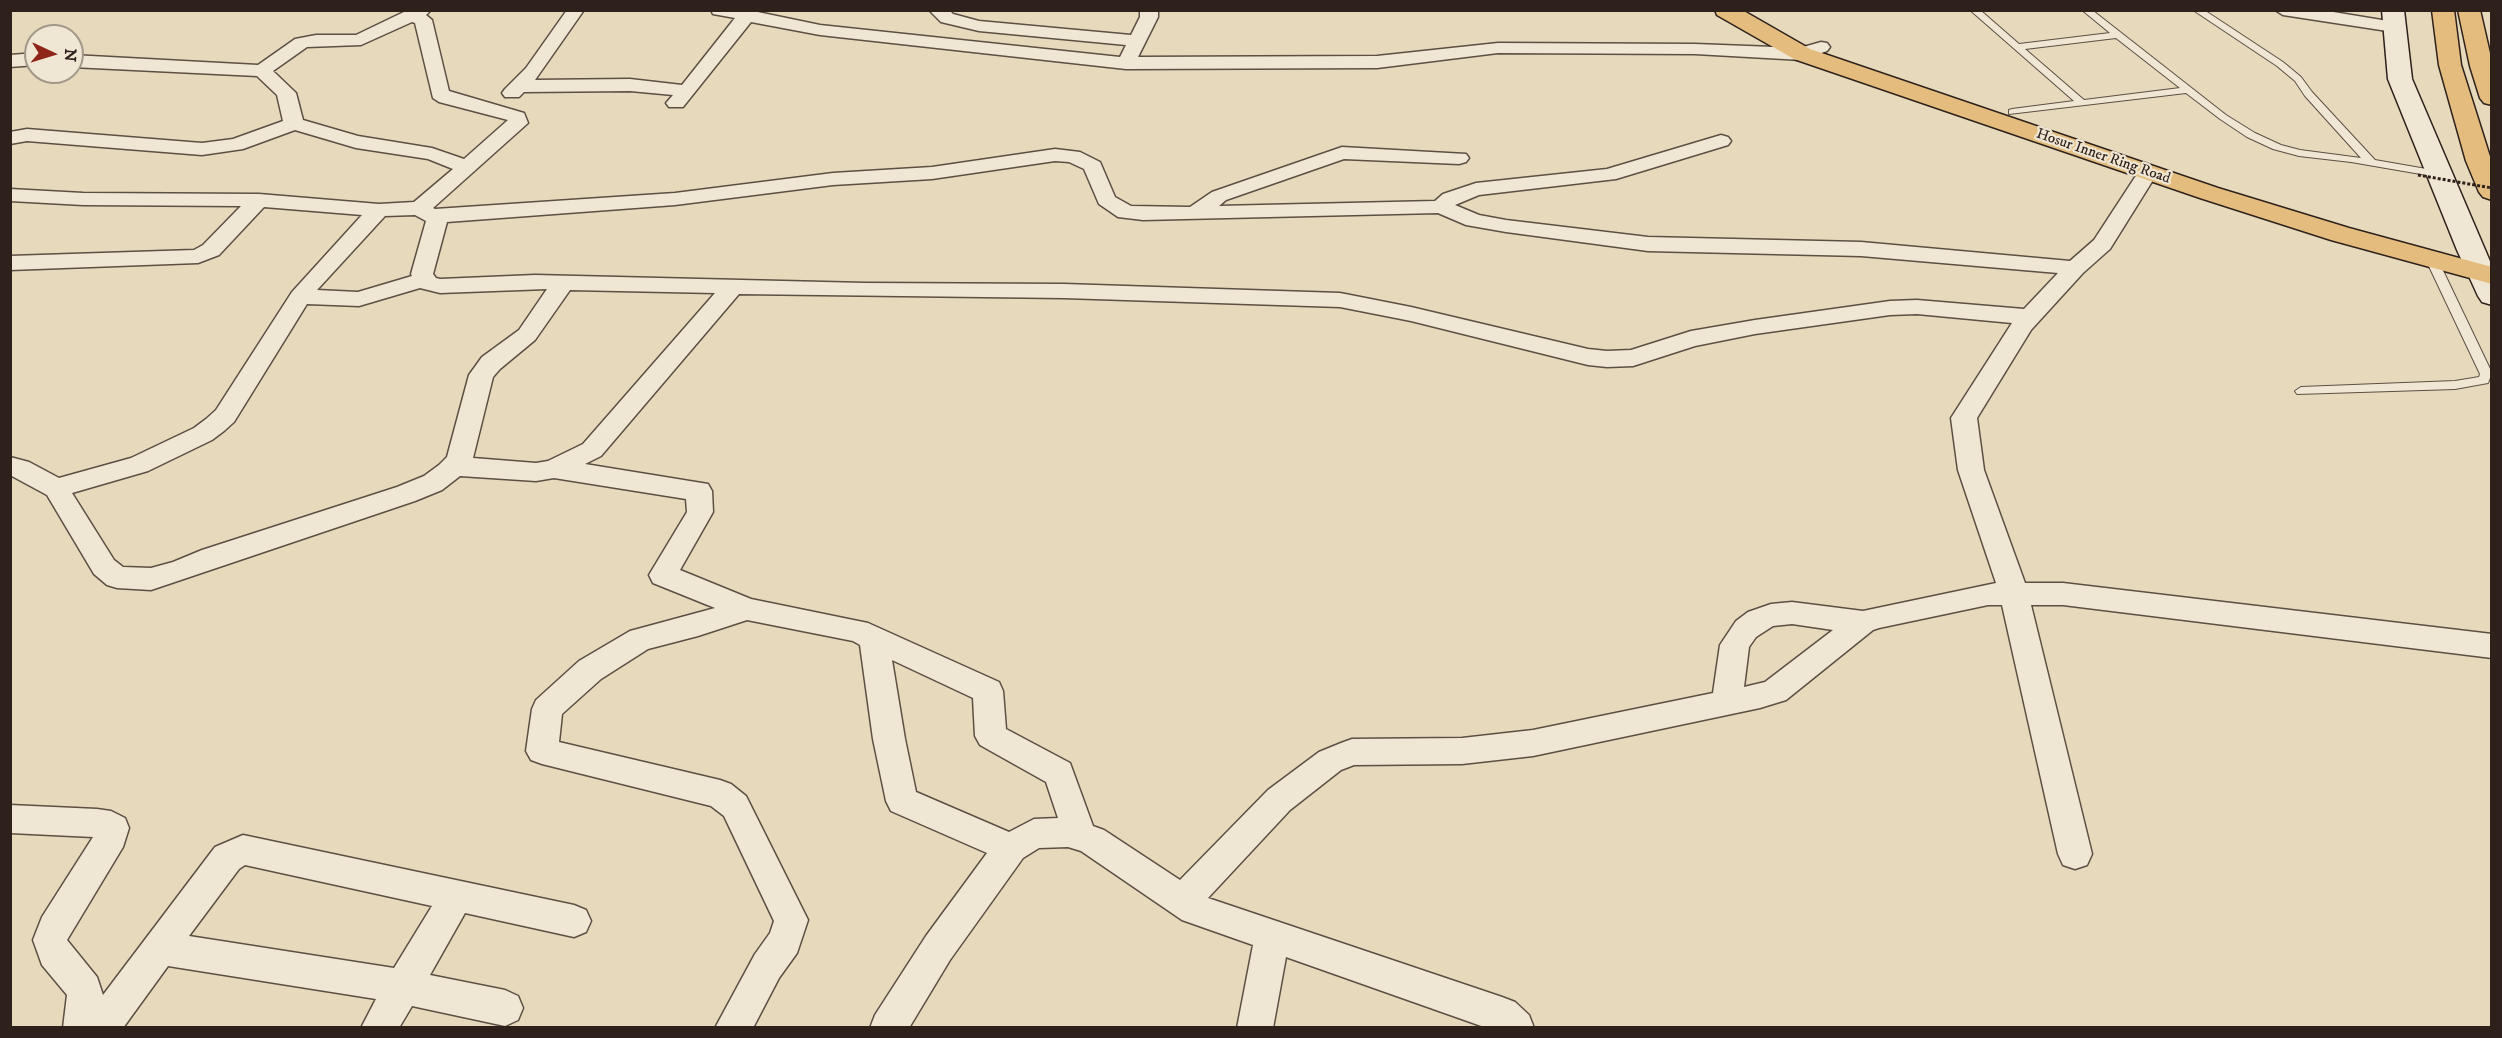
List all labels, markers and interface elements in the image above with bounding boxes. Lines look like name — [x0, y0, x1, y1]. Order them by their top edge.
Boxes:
north arrow — [24, 24, 84, 84]
text: N — [60, 48, 80, 62]
street label: Hosur Inner Ring Road — [2034, 126, 2172, 188]

